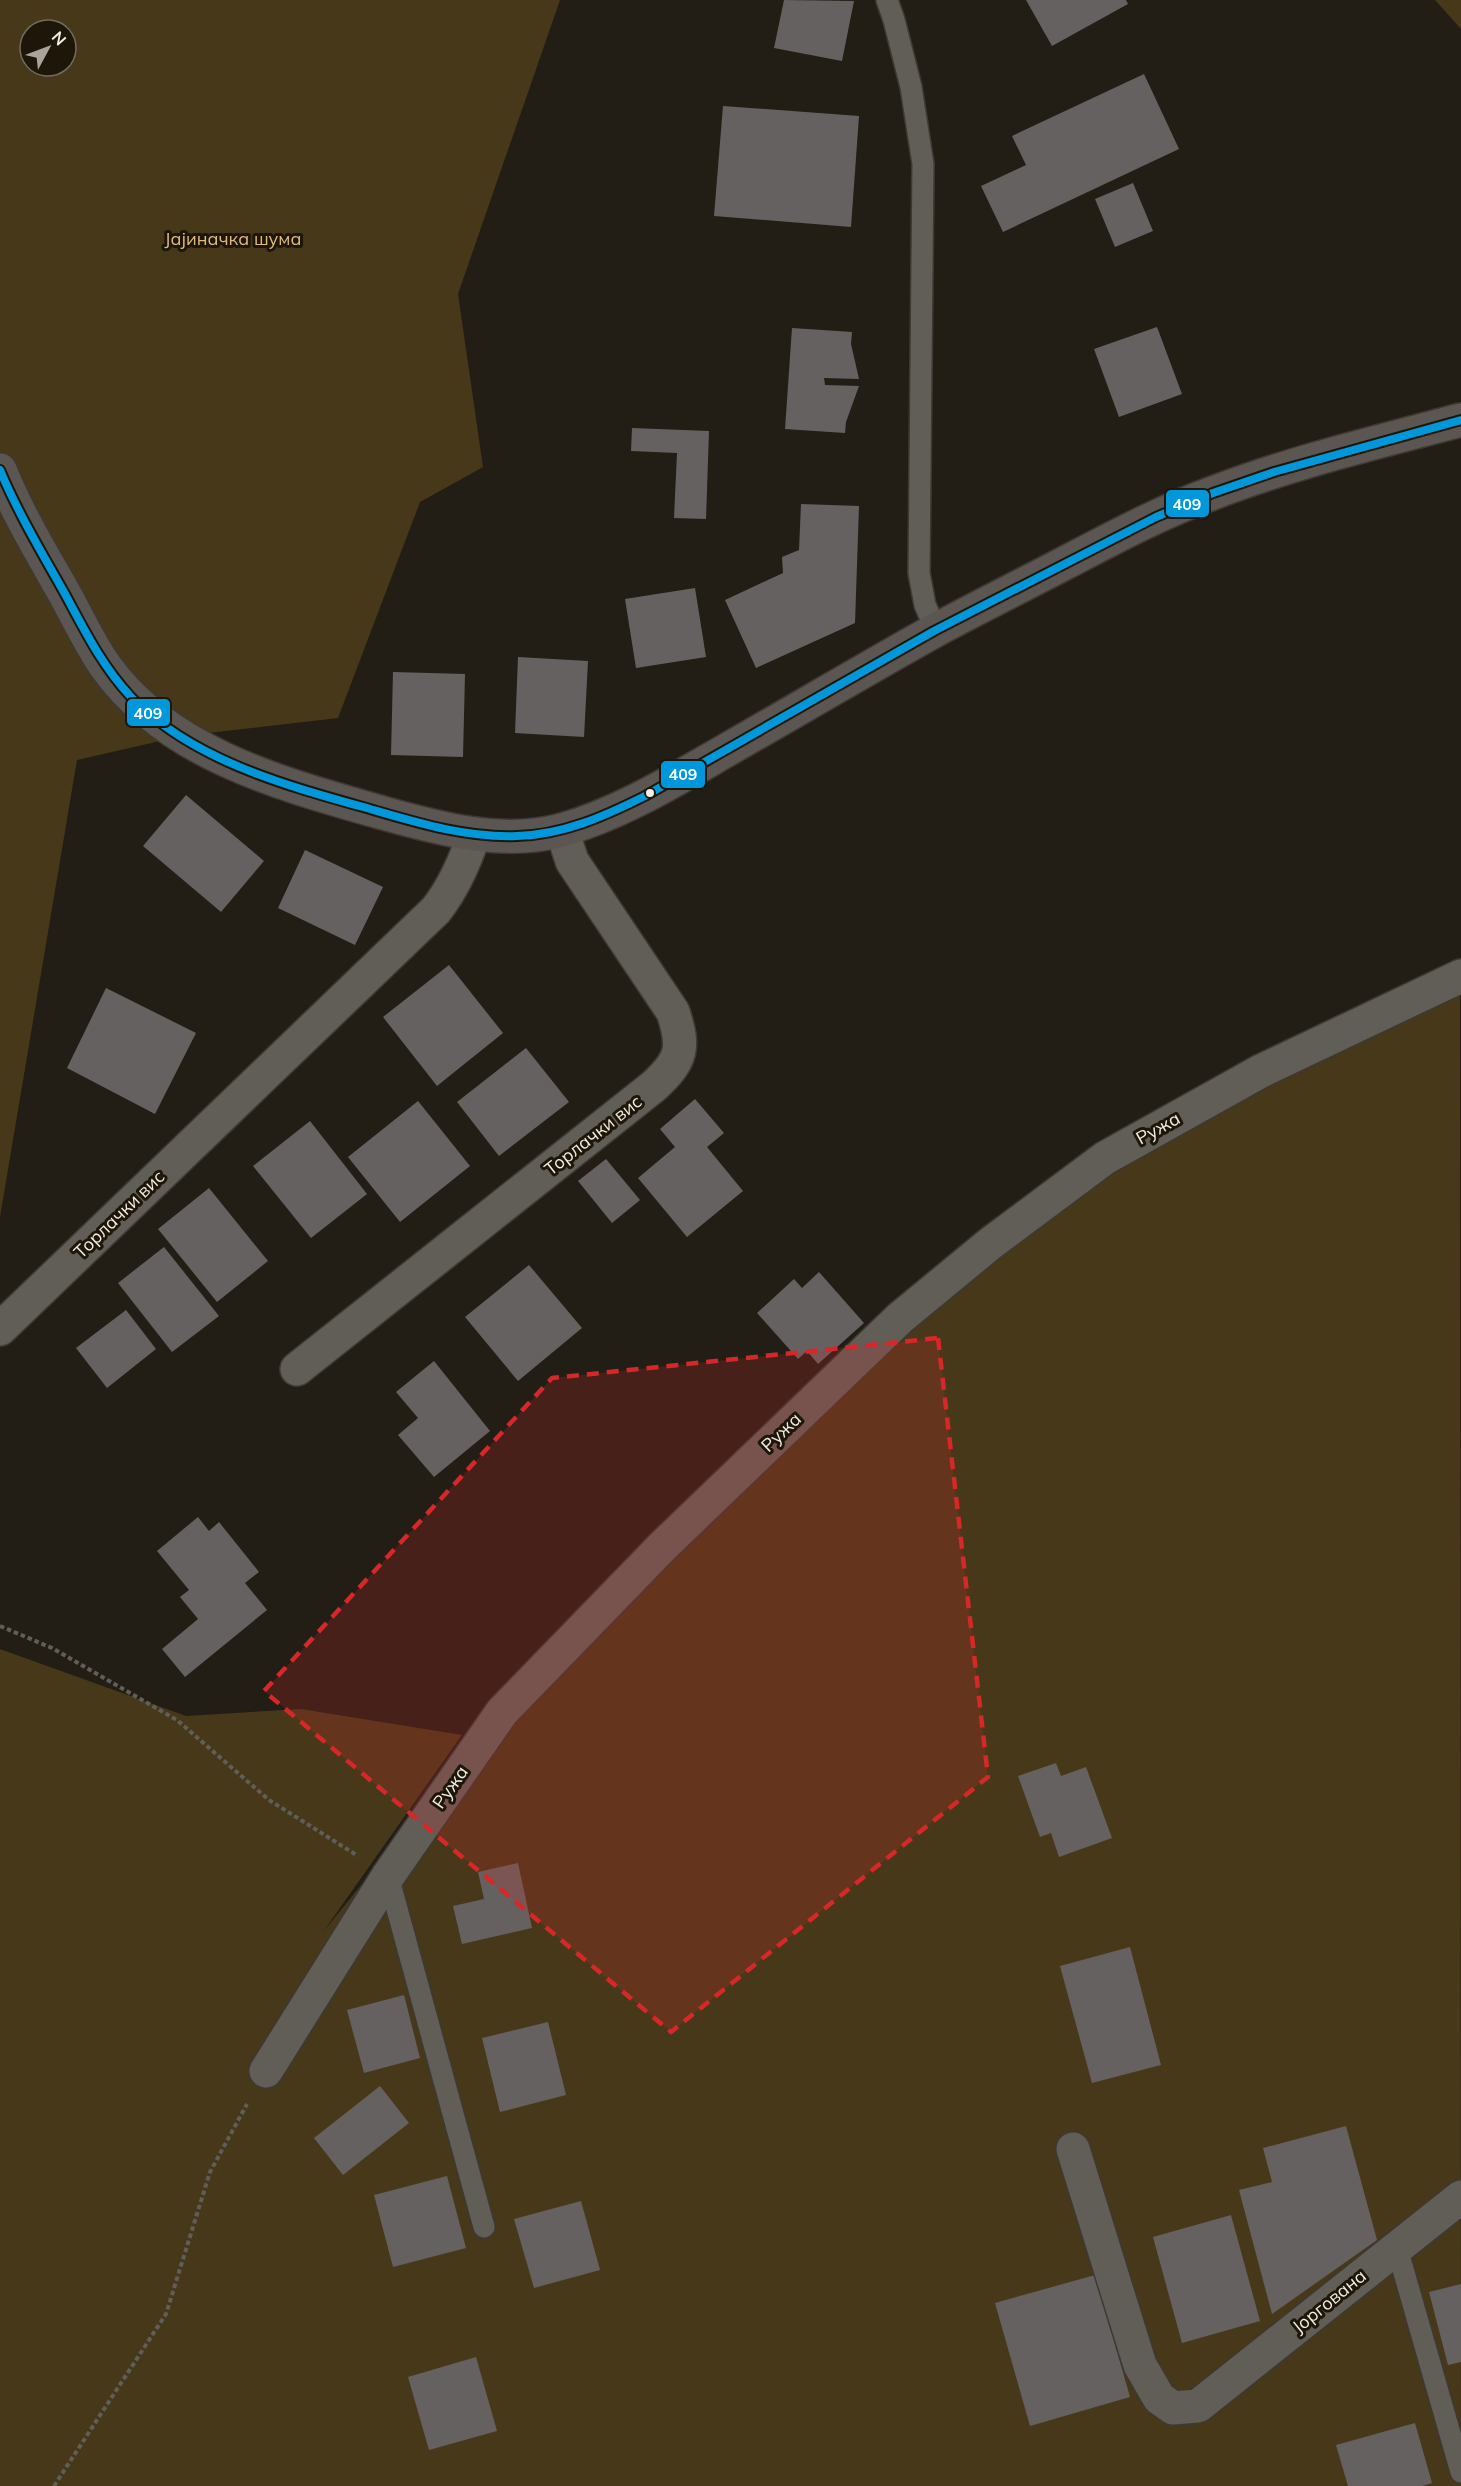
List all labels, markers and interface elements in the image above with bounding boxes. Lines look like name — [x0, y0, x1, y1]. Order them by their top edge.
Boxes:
north arrow — [18, 18, 78, 78]
text: N — [48, 27, 71, 49]
park label: Јајиначка шума — [165, 227, 301, 250]
line badge: 409 — [1165, 489, 1210, 518]
text: 409 — [1173, 494, 1201, 514]
line badge: 409 — [126, 698, 171, 727]
text: 409 — [134, 703, 162, 723]
line badge: 409 — [660, 760, 706, 789]
text: 409 — [669, 764, 697, 784]
unlabelled marker — [644, 787, 656, 799]
street label: Торлачки вис — [540, 1090, 646, 1180]
street label: Ружа — [1132, 1107, 1184, 1149]
street label: Торлачки вис — [69, 1165, 169, 1263]
street label: Ружа — [756, 1407, 806, 1457]
street label: Ружа — [427, 1761, 473, 1813]
street label: Јоргована — [1287, 2264, 1371, 2338]

